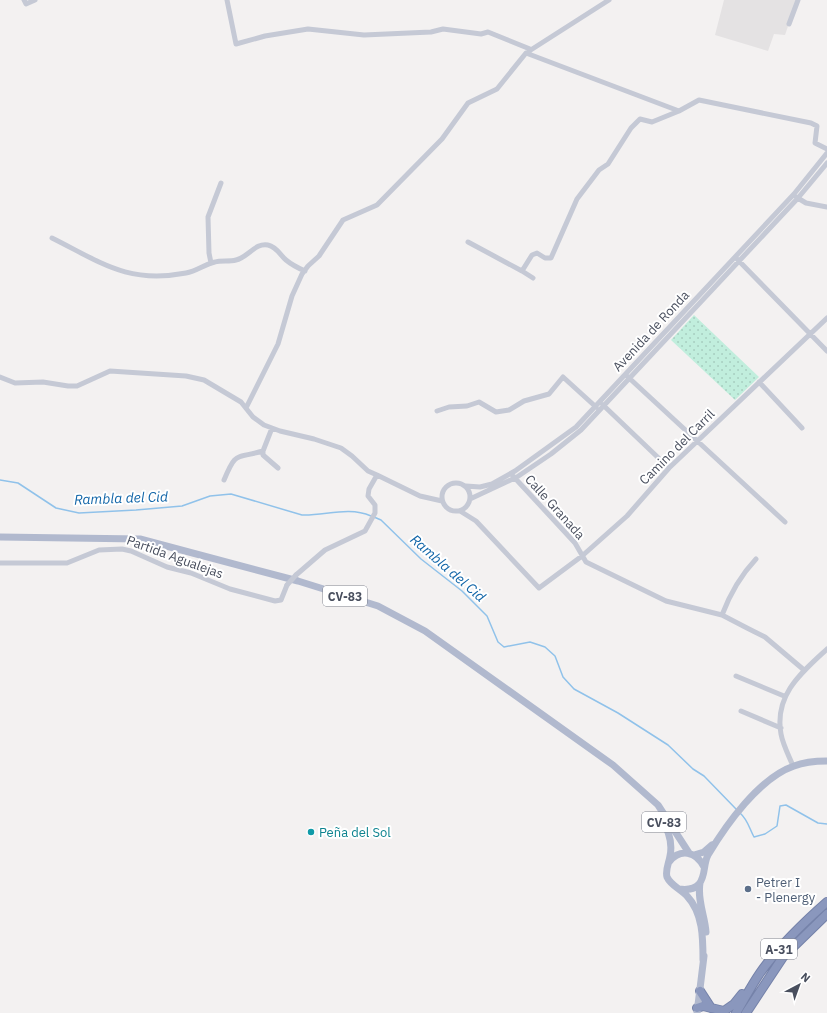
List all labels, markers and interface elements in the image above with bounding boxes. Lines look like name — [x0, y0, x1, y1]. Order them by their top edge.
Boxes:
street label: Avenida de Ronda — [609, 287, 693, 375]
street label: Camino del Carril — [636, 405, 719, 488]
street label: Calle Granada — [521, 471, 589, 543]
water label: Rambla del Cid — [74, 487, 169, 509]
water label: Rambla del Cid — [407, 530, 490, 606]
street label: Partida Agualejas — [124, 532, 226, 582]
road number: CV-83 — [323, 586, 367, 606]
road number: CV-83 — [642, 812, 686, 832]
place label: Peña del Sol — [319, 824, 391, 841]
marker: Peña del Sol — [306, 827, 316, 837]
place label: Petrer I - Plenergy — [756, 874, 816, 906]
marker: Petrer I - Plenergy — [743, 884, 753, 894]
road number: A-31 — [761, 939, 797, 959]
north arrow — [779, 965, 819, 1005]
text: N — [798, 970, 813, 985]

